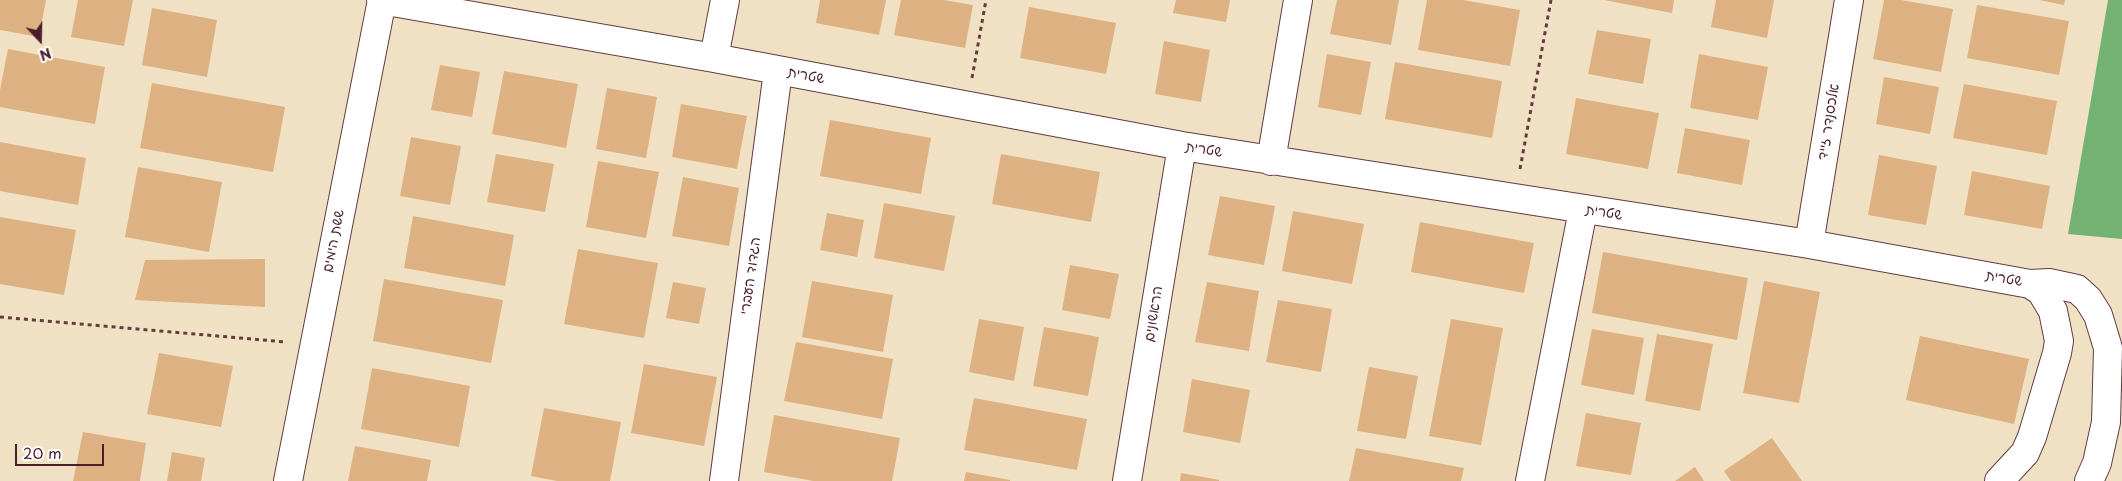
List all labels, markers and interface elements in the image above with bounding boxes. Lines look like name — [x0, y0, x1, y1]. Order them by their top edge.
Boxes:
north arrow — [15, 15, 65, 65]
text: N — [37, 43, 54, 66]
street label: שטרית — [786, 64, 826, 88]
street label: אלכסנדר זייד — [1815, 83, 1843, 161]
street label: שטרית — [1184, 139, 1224, 161]
street label: שטרית — [1584, 202, 1624, 224]
street label: ששת הימים — [320, 208, 348, 274]
street label: הגדוד העברי — [737, 236, 765, 316]
street label: שטרית — [1984, 268, 2024, 290]
street label: הראשונים — [1141, 285, 1167, 343]
scale bar — [18, 434, 106, 466]
text: 20 m — [23, 441, 62, 464]

